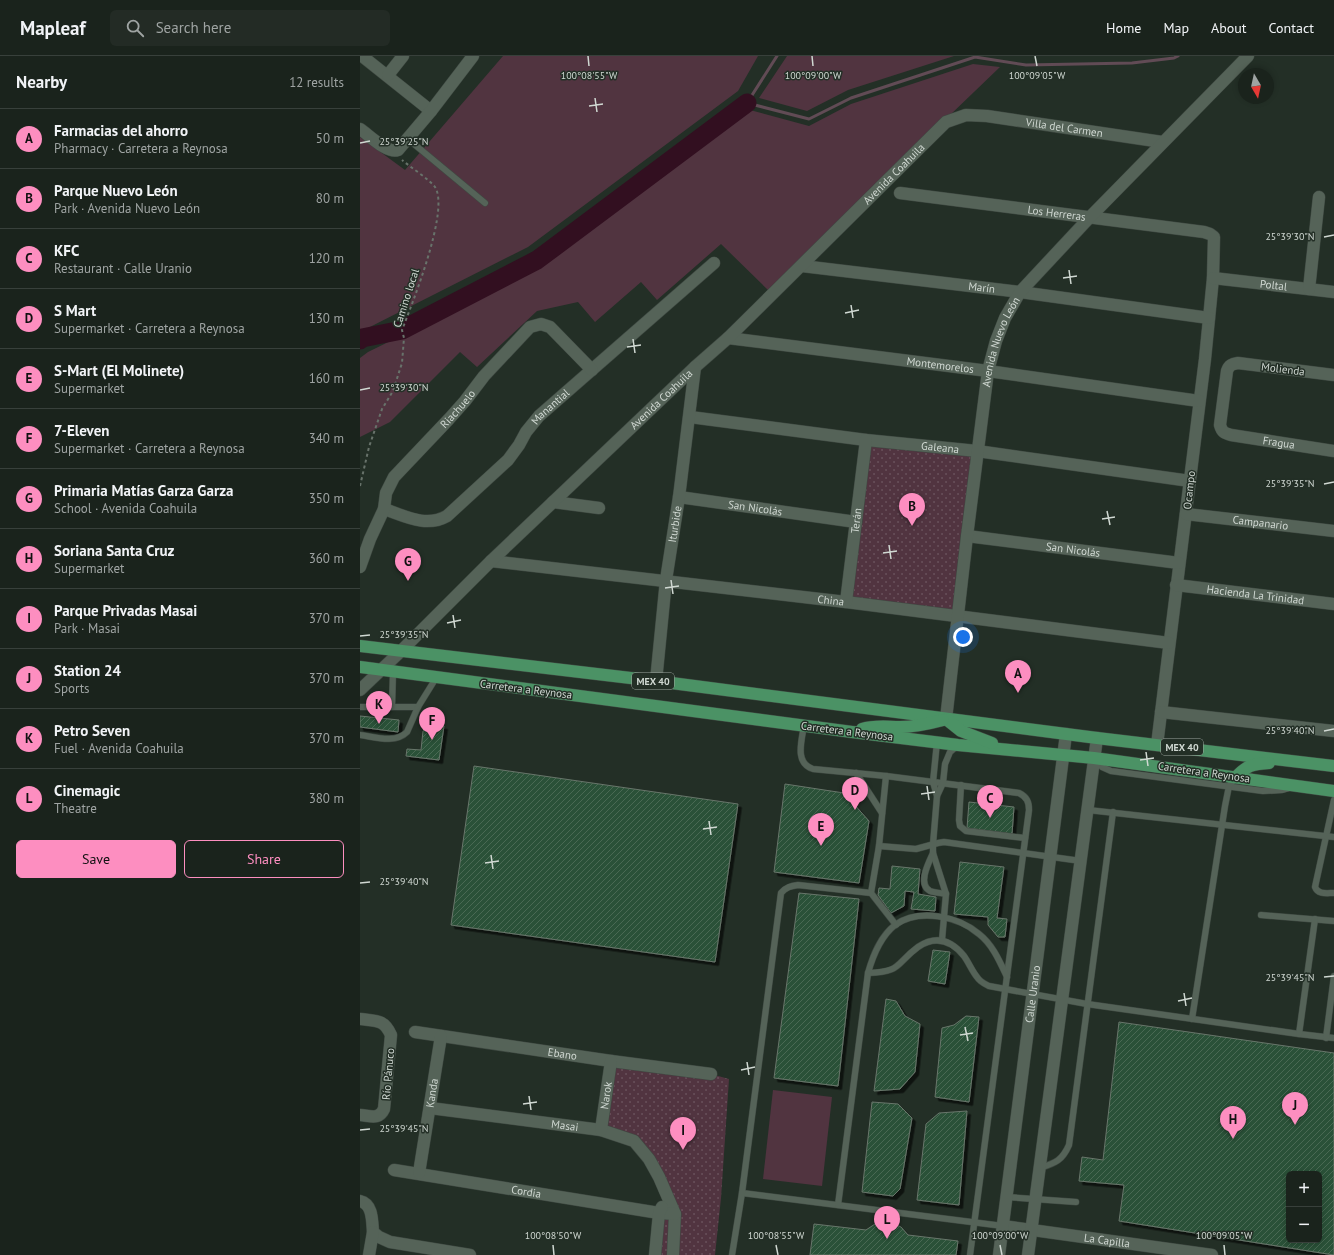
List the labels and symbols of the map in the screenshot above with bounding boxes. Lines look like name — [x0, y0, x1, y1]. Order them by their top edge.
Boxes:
north arrow — [1238, 68, 1274, 104]
text: 100°08'55"W — [561, 69, 618, 82]
text: 100°09'00"W — [785, 69, 842, 82]
text: 100°09'05"W — [1009, 69, 1066, 82]
street label: Villa del Carmen — [1024, 115, 1104, 140]
text: 25°39'25"N — [379, 135, 429, 148]
street label: Avenida Coahuila — [860, 140, 927, 207]
street label: Los Herreras — [1027, 202, 1087, 224]
text: 25°39'30"N — [1265, 230, 1315, 243]
street label: Camino local — [390, 266, 422, 329]
street label: Poltal — [1259, 276, 1289, 294]
street label: Marín — [968, 279, 996, 296]
street label: Avenida Nuevo León — [979, 294, 1023, 388]
street label: Montemorelos — [906, 354, 975, 376]
street label: Molienda — [1260, 359, 1306, 379]
street label: Avenida Coahuila — [627, 366, 695, 432]
text: 25°39'30"N — [379, 381, 429, 394]
street label: Manantial — [528, 385, 573, 427]
street label: Riachuelo — [437, 387, 478, 431]
street label: Fragua — [1262, 433, 1296, 452]
street label: Galeana — [921, 439, 960, 456]
street label: Ocampo — [1180, 470, 1198, 510]
text: 25°39'35"N — [1265, 477, 1315, 490]
pin: B — [899, 493, 925, 526]
street label: San Nicolás — [727, 497, 784, 519]
street label: Iturbide — [665, 504, 685, 544]
street label: Terán — [848, 507, 865, 534]
street label: Campanario — [1232, 512, 1289, 533]
street label: San Nicolás — [1045, 539, 1101, 560]
pin: G — [395, 548, 421, 581]
street label: Hacienda La Trinidad — [1206, 582, 1305, 607]
street label: China — [817, 592, 845, 609]
your location — [953, 627, 973, 647]
text: 25°39'35"N — [379, 628, 429, 641]
pin: A — [1005, 660, 1031, 693]
road number: MEX 40 — [632, 673, 674, 689]
street label: Carretera a Reynosa — [479, 676, 573, 702]
pin: K — [366, 691, 392, 724]
pin: F — [419, 707, 445, 740]
street label: Carretera a Reynosa — [800, 718, 894, 744]
text: 25°39'40"N — [1265, 724, 1315, 737]
road number: MEX 40 — [1161, 739, 1203, 755]
street label: Carretera a Reynosa — [1157, 759, 1251, 785]
pin: D — [842, 777, 868, 810]
pin: C — [977, 785, 1003, 818]
pin: E — [808, 813, 834, 846]
text: 25°39'40"N — [379, 875, 429, 888]
street label: Calle Uranio — [1022, 964, 1043, 1024]
text: 25°39'45"N — [1265, 971, 1315, 984]
street label: Ebano — [547, 1045, 578, 1063]
street label: Río Pánuco — [379, 1047, 397, 1101]
street label: Kanda — [423, 1077, 441, 1109]
street label: Narok — [597, 1080, 615, 1110]
pin: J — [1282, 1092, 1308, 1125]
pin: H — [1220, 1106, 1246, 1139]
street label: Masai — [550, 1117, 579, 1134]
pin: I — [670, 1117, 696, 1150]
text: 25°39'45"N — [379, 1122, 429, 1135]
street label: Cordia — [510, 1182, 542, 1201]
pin: L — [874, 1206, 900, 1239]
text: 100°08'50"W — [525, 1229, 582, 1242]
text: 100°08'55"W — [748, 1229, 805, 1242]
text: 100°09'00"W — [972, 1229, 1029, 1242]
text: 100°09'05"W — [1196, 1229, 1253, 1242]
street label: La Capilla — [1083, 1230, 1131, 1251]

